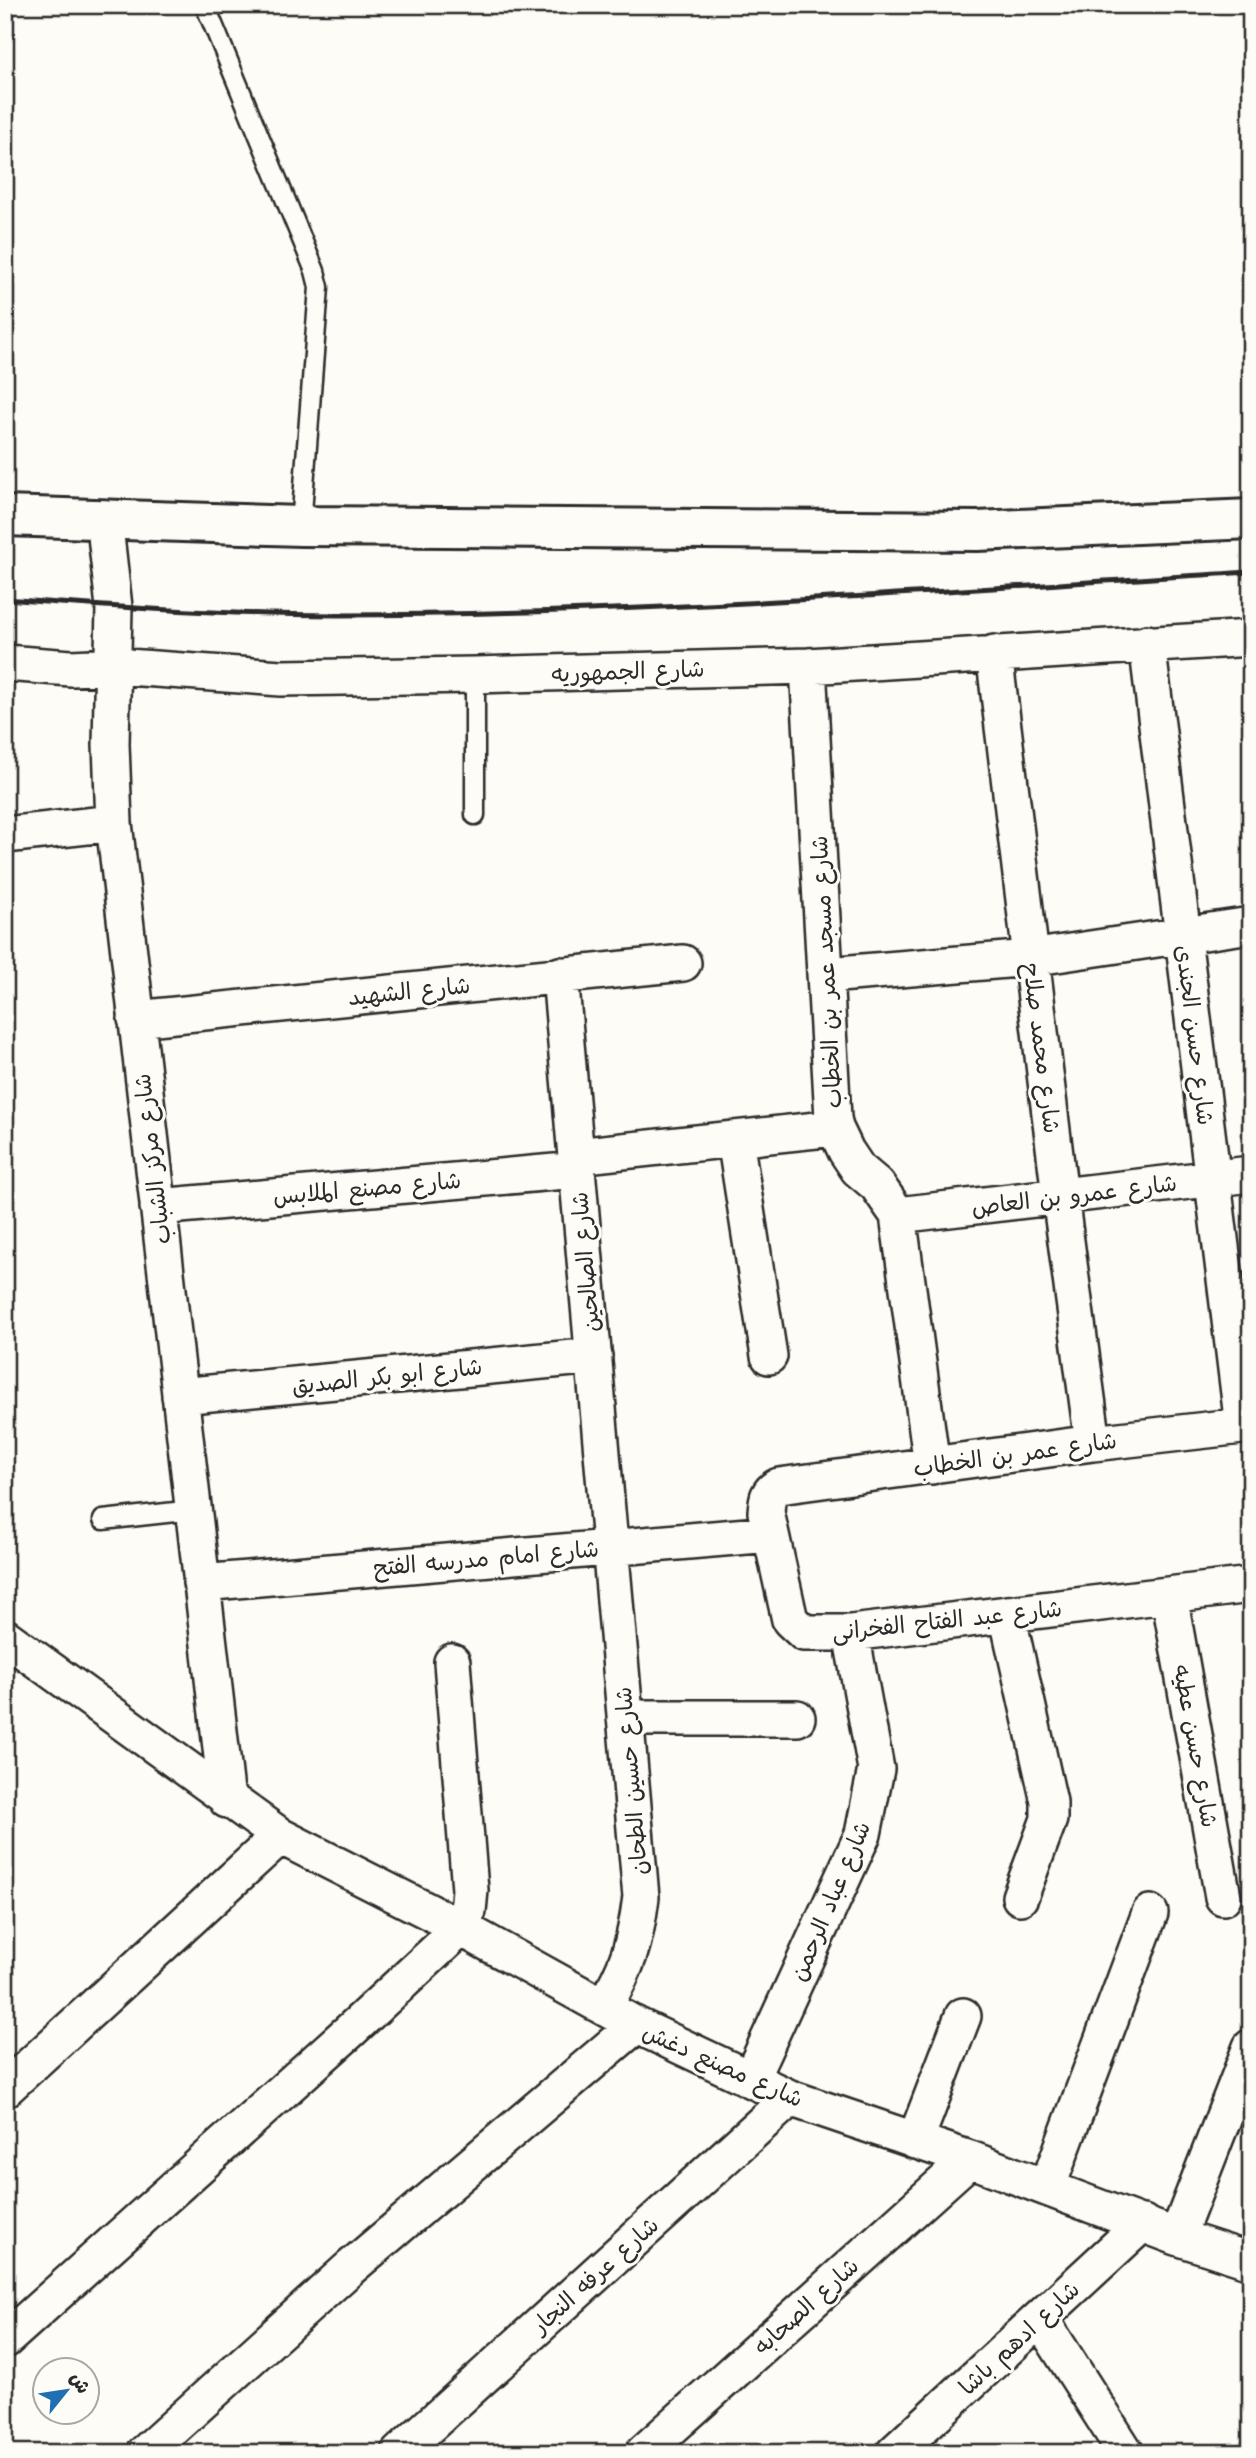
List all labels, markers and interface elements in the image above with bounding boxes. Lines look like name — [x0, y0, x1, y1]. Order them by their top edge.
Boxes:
street label: شارع الجمهوريه — [551, 652, 705, 694]
street label: شارع مسجد عمر بن الخطاب — [803, 834, 853, 1109]
street label: شارع حسن الجندى — [1164, 943, 1222, 1127]
street label: شارع محمد صلاح — [1012, 961, 1068, 1136]
street label: شارع الشهيد — [346, 969, 472, 1017]
street label: شارع مركز الشباب — [126, 1071, 182, 1246]
street label: شارع مصنع الملابس — [272, 1164, 463, 1216]
street label: شارع عمرو بن العاص — [969, 1167, 1179, 1227]
street label: شارع الصالحين — [563, 1190, 611, 1334]
street label: شارع ابو بكر الصديق — [290, 1350, 484, 1406]
street label: شارع عمر بن الخطاب — [911, 1424, 1119, 1488]
street label: شارع امام مدرسه الفتح — [372, 1532, 601, 1588]
street label: شارع عبد الفتاح الفخرانى — [830, 1592, 1064, 1652]
street label: شارع حسن عطيه — [1162, 1662, 1226, 1831]
street label: شارع حسين الطحان — [607, 1685, 659, 1877]
street label: شارع عباد الرحمن — [782, 1816, 882, 1987]
street label: شارع مصنع دغش — [636, 2015, 808, 2118]
street label: شارع عرفه النجار — [523, 2209, 668, 2345]
street label: شارع الصحابه — [746, 2250, 868, 2365]
street label: شارع ادهم باشا — [952, 2274, 1089, 2405]
north arrow — [32, 2356, 102, 2426]
text: ش — [61, 2367, 97, 2400]

